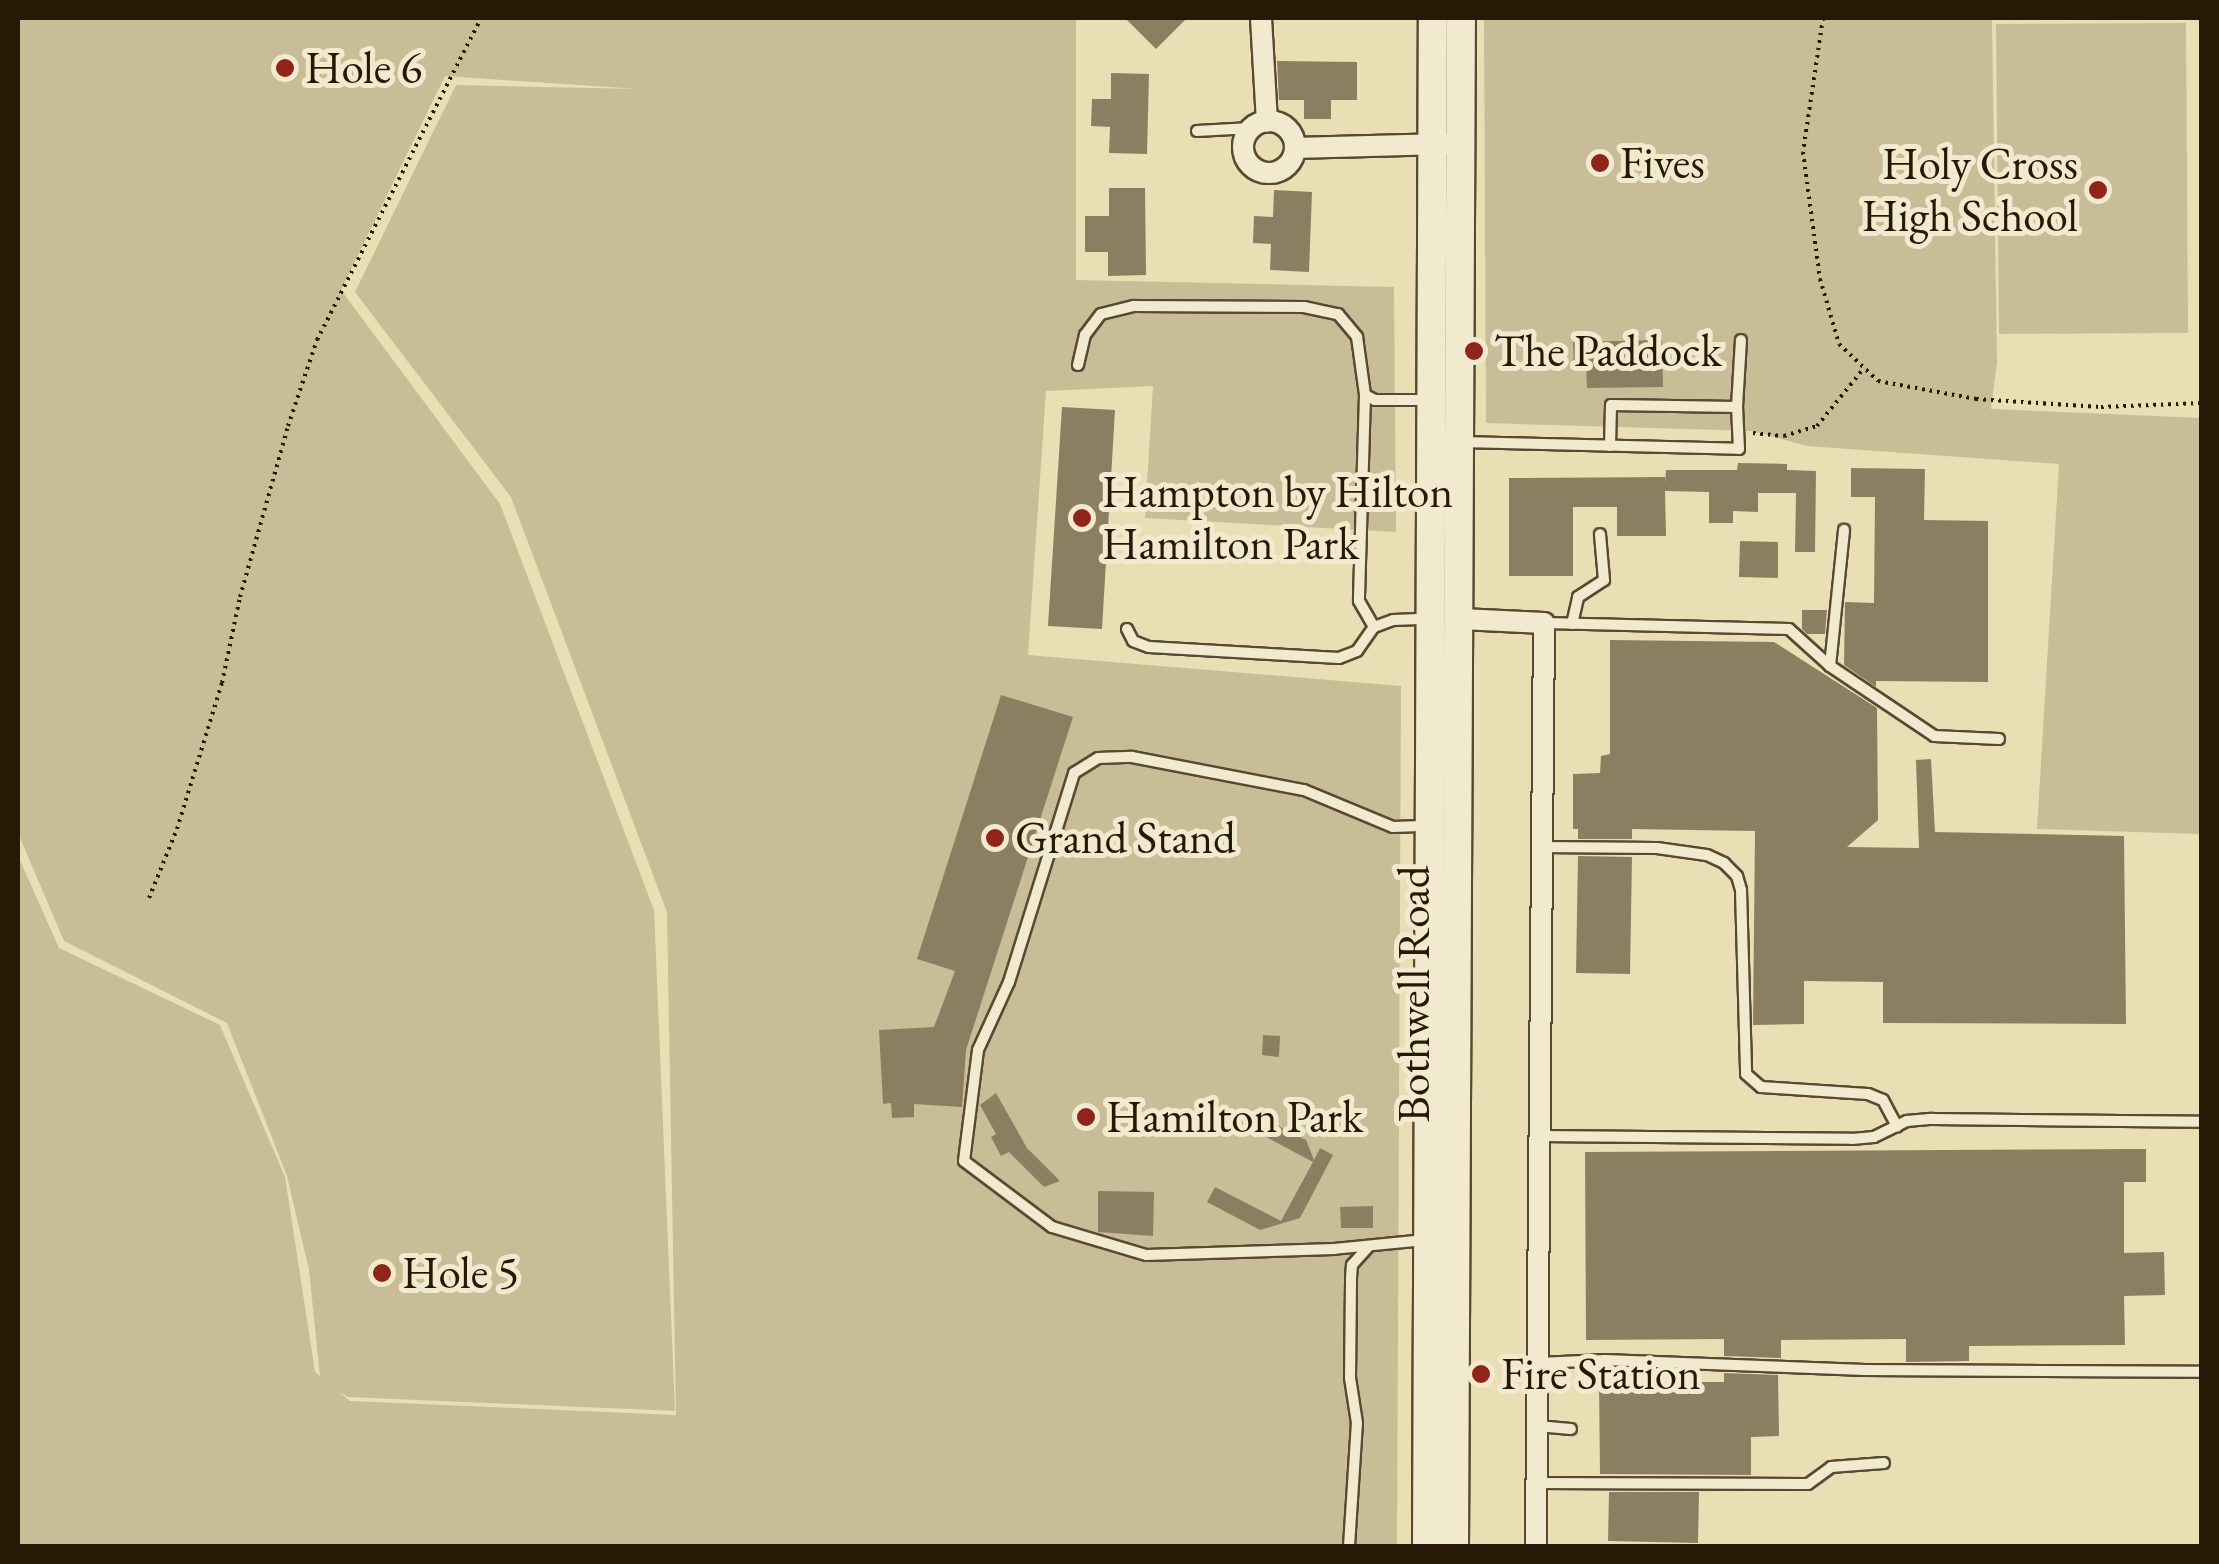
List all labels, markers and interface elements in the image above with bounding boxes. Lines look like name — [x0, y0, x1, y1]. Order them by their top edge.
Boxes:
place label: Hole 6 — [305, 41, 422, 95]
marker: Hole 6 — [274, 57, 296, 79]
place label: Fives — [1620, 136, 1705, 190]
place label: Holy Cross High School — [1862, 137, 2078, 243]
marker: Fives — [1589, 152, 1611, 174]
marker: Holy Cross High School — [2087, 179, 2109, 201]
place label: The Paddock — [1494, 324, 1722, 378]
marker: The Paddock — [1463, 340, 1485, 362]
place label: Hampton by Hilton Hamilton Park — [1102, 465, 1453, 571]
marker: Hampton by Hilton Hamilton Park — [1071, 507, 1093, 529]
place label: Grand Stand — [1015, 811, 1236, 865]
marker: Grand Stand — [984, 827, 1006, 849]
street label: Bothwell Road — [1387, 866, 1441, 1122]
place label: Hamilton Park — [1106, 1090, 1363, 1144]
marker: Hamilton Park — [1075, 1106, 1097, 1128]
place label: Hole 5 — [402, 1246, 519, 1300]
marker: Hole 5 — [371, 1262, 393, 1284]
place label: Fire Station — [1501, 1347, 1701, 1401]
marker: Fire Station — [1470, 1363, 1492, 1385]

